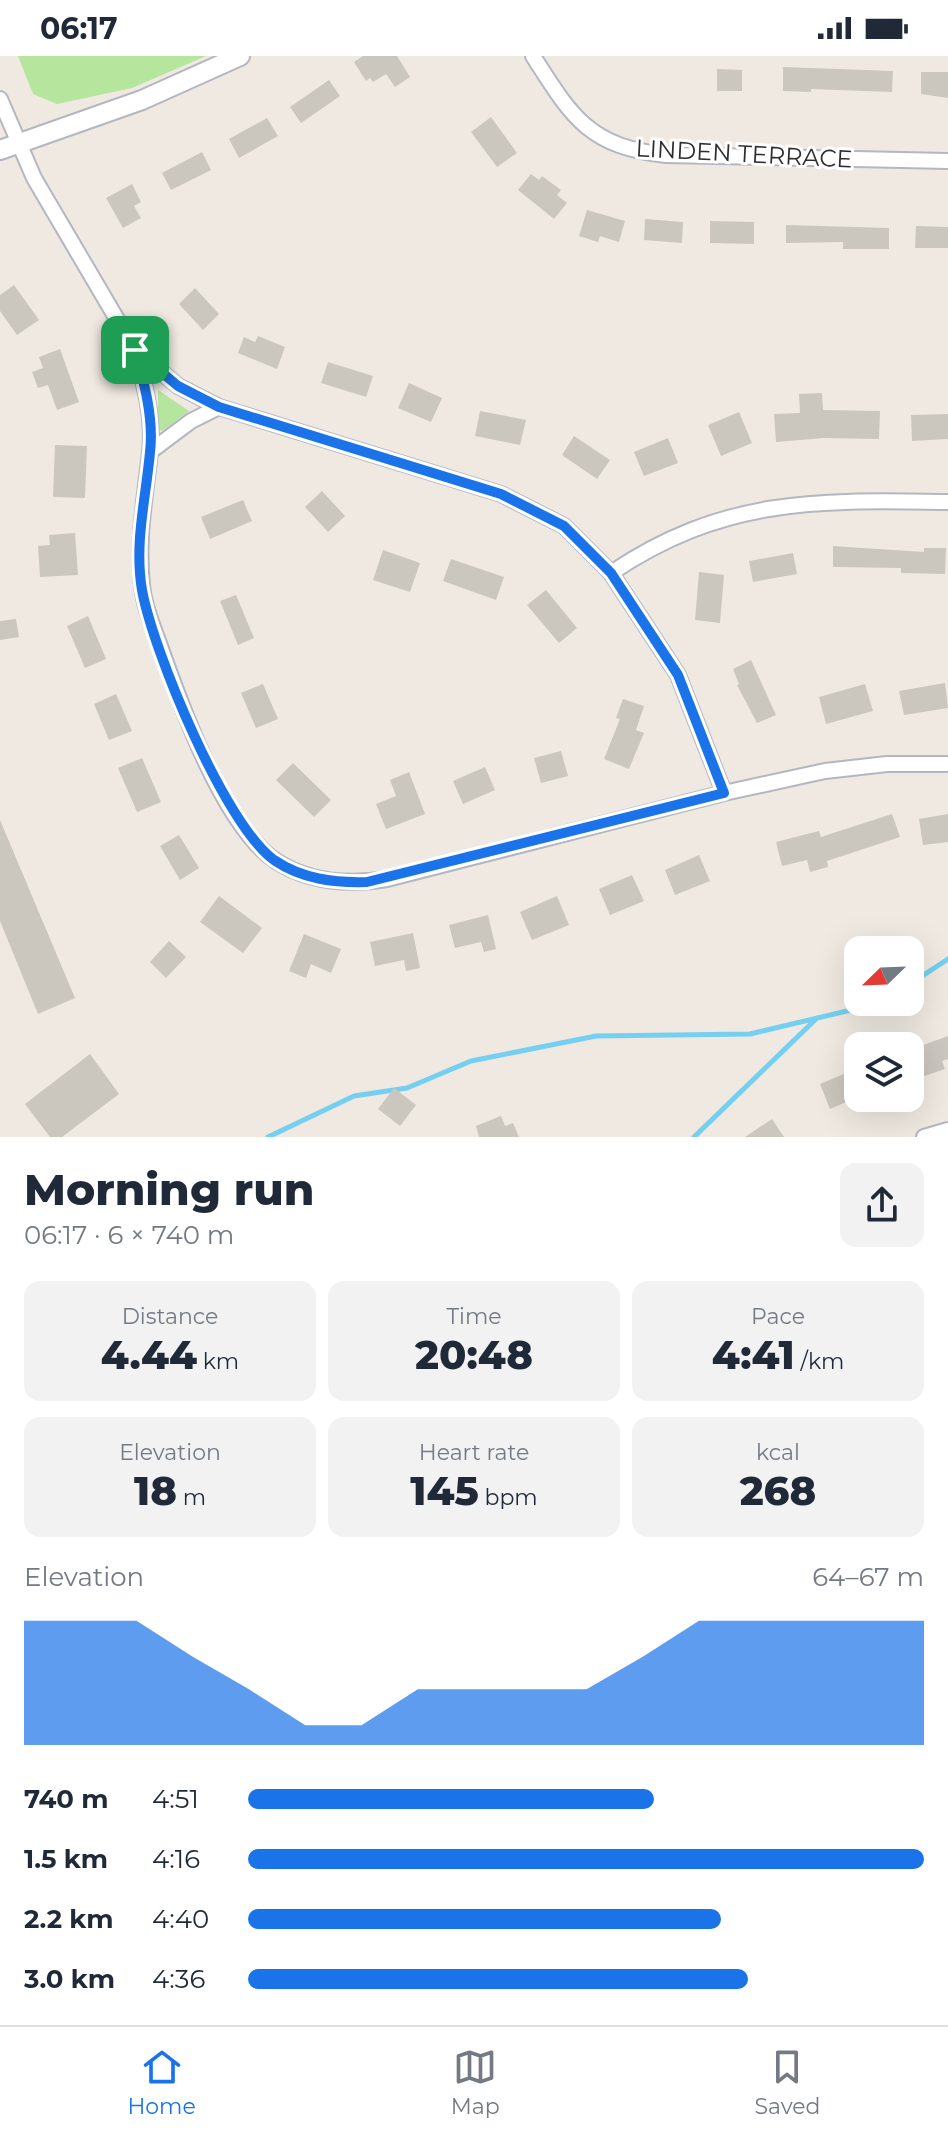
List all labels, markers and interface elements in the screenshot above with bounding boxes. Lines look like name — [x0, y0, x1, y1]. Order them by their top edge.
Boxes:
text: 06:17 — [40, 10, 118, 47]
street label: LINDEN TERRACE — [635, 133, 853, 174]
pin — [101, 316, 169, 384]
icon: arrive — [113, 328, 157, 372]
north arrow — [844, 936, 924, 1016]
map controls — [844, 936, 924, 1112]
button: layers — [844, 1032, 924, 1112]
text: Morning run — [24, 1162, 314, 1216]
button: share — [840, 1163, 924, 1247]
text: 06:17 · 6 × 740 m — [24, 1219, 234, 1251]
text: Distance — [122, 1303, 218, 1330]
text: Time — [446, 1303, 502, 1330]
text: Pace — [751, 1303, 805, 1330]
text: 4.44 — [101, 1330, 197, 1379]
text: 20:48 — [415, 1330, 533, 1379]
text: 4:41 — [712, 1330, 795, 1379]
text: km — [197, 1348, 239, 1375]
text: /km — [795, 1348, 844, 1375]
text: Elevation — [119, 1439, 221, 1466]
text: Heart rate — [419, 1439, 529, 1466]
text: kcal — [756, 1439, 800, 1466]
text: 18 — [134, 1466, 177, 1515]
text: 145 — [410, 1466, 479, 1515]
text: 268 — [740, 1466, 816, 1515]
text: m — [177, 1484, 206, 1511]
text: bpm — [479, 1484, 538, 1511]
text: Elevation — [24, 1561, 144, 1593]
text: 64–67 m — [812, 1561, 924, 1593]
text: 740 m — [24, 1783, 109, 1815]
text: 4:51 — [152, 1783, 199, 1815]
text: 1.5 km — [24, 1843, 108, 1875]
text: 4:16 — [152, 1843, 200, 1875]
text: 2.2 km — [24, 1903, 114, 1935]
text: 4:40 — [152, 1903, 209, 1935]
text: 3.0 km — [24, 1963, 115, 1995]
text: 4:36 — [152, 1963, 205, 1995]
tab: Home — [127, 2045, 196, 2120]
tab: Map — [451, 2045, 500, 2120]
tab: Saved — [754, 2045, 821, 2120]

